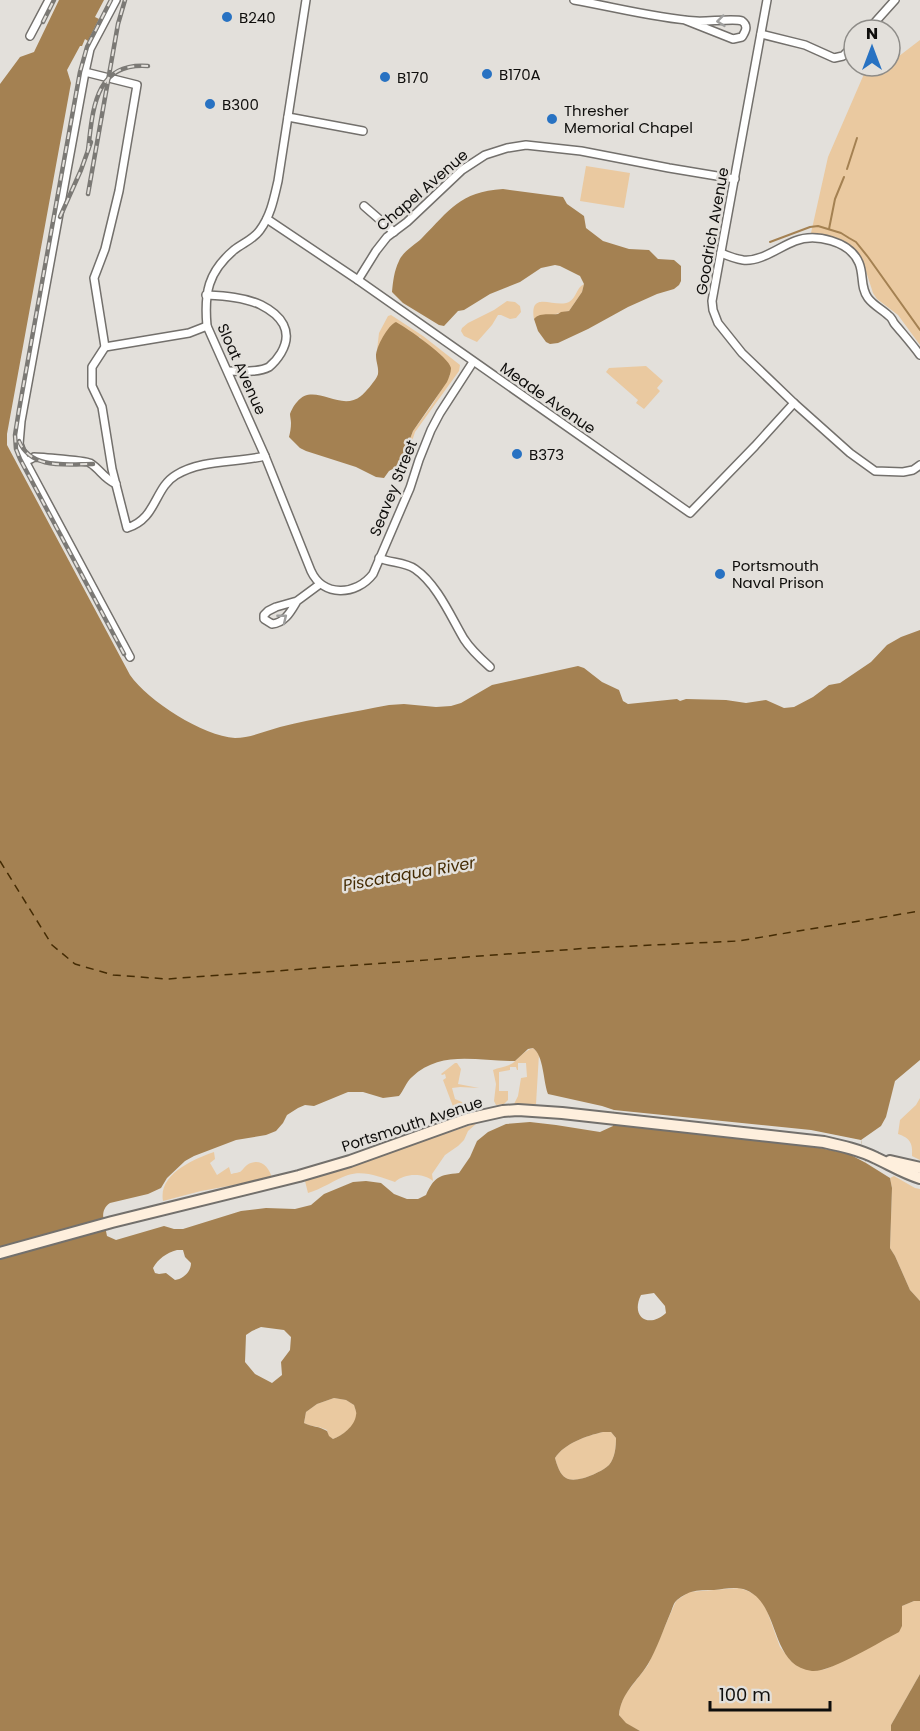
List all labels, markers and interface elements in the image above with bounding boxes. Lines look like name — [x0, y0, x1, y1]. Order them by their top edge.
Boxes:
place label: B240 — [239, 7, 276, 28]
marker: B240 — [220, 10, 234, 24]
one-way arrow — [717, 14, 726, 27]
north arrow — [842, 18, 902, 78]
text: N — [866, 22, 878, 45]
place label: B170A — [499, 64, 541, 85]
place label: B170 — [397, 67, 429, 88]
marker: B170A — [480, 67, 494, 81]
marker: B170 — [378, 70, 392, 84]
place label: B300 — [222, 94, 259, 115]
marker: B300 — [203, 97, 217, 111]
place label: Thresher Memorial Chapel — [564, 100, 693, 138]
marker: Thresher Memorial Chapel — [545, 112, 559, 126]
street label: Chapel Avenue — [372, 144, 472, 236]
street label: Goodrich Avenue — [690, 165, 734, 297]
street label: Sloat Avenue — [212, 320, 272, 418]
street label: Meade Avenue — [496, 357, 600, 439]
street label: Seavey Street — [364, 437, 422, 539]
place label: B373 — [529, 444, 564, 465]
marker: B373 — [510, 447, 524, 461]
place label: Portsmouth Naval Prison — [732, 555, 824, 593]
marker: Portsmouth Naval Prison — [713, 567, 727, 581]
one-way arrow — [276, 614, 287, 625]
water label: Piscataqua River — [341, 851, 478, 897]
street label: Portsmouth Avenue — [339, 1091, 485, 1157]
scale bar — [710, 1674, 830, 1712]
text: 100 m — [719, 1682, 771, 1707]

